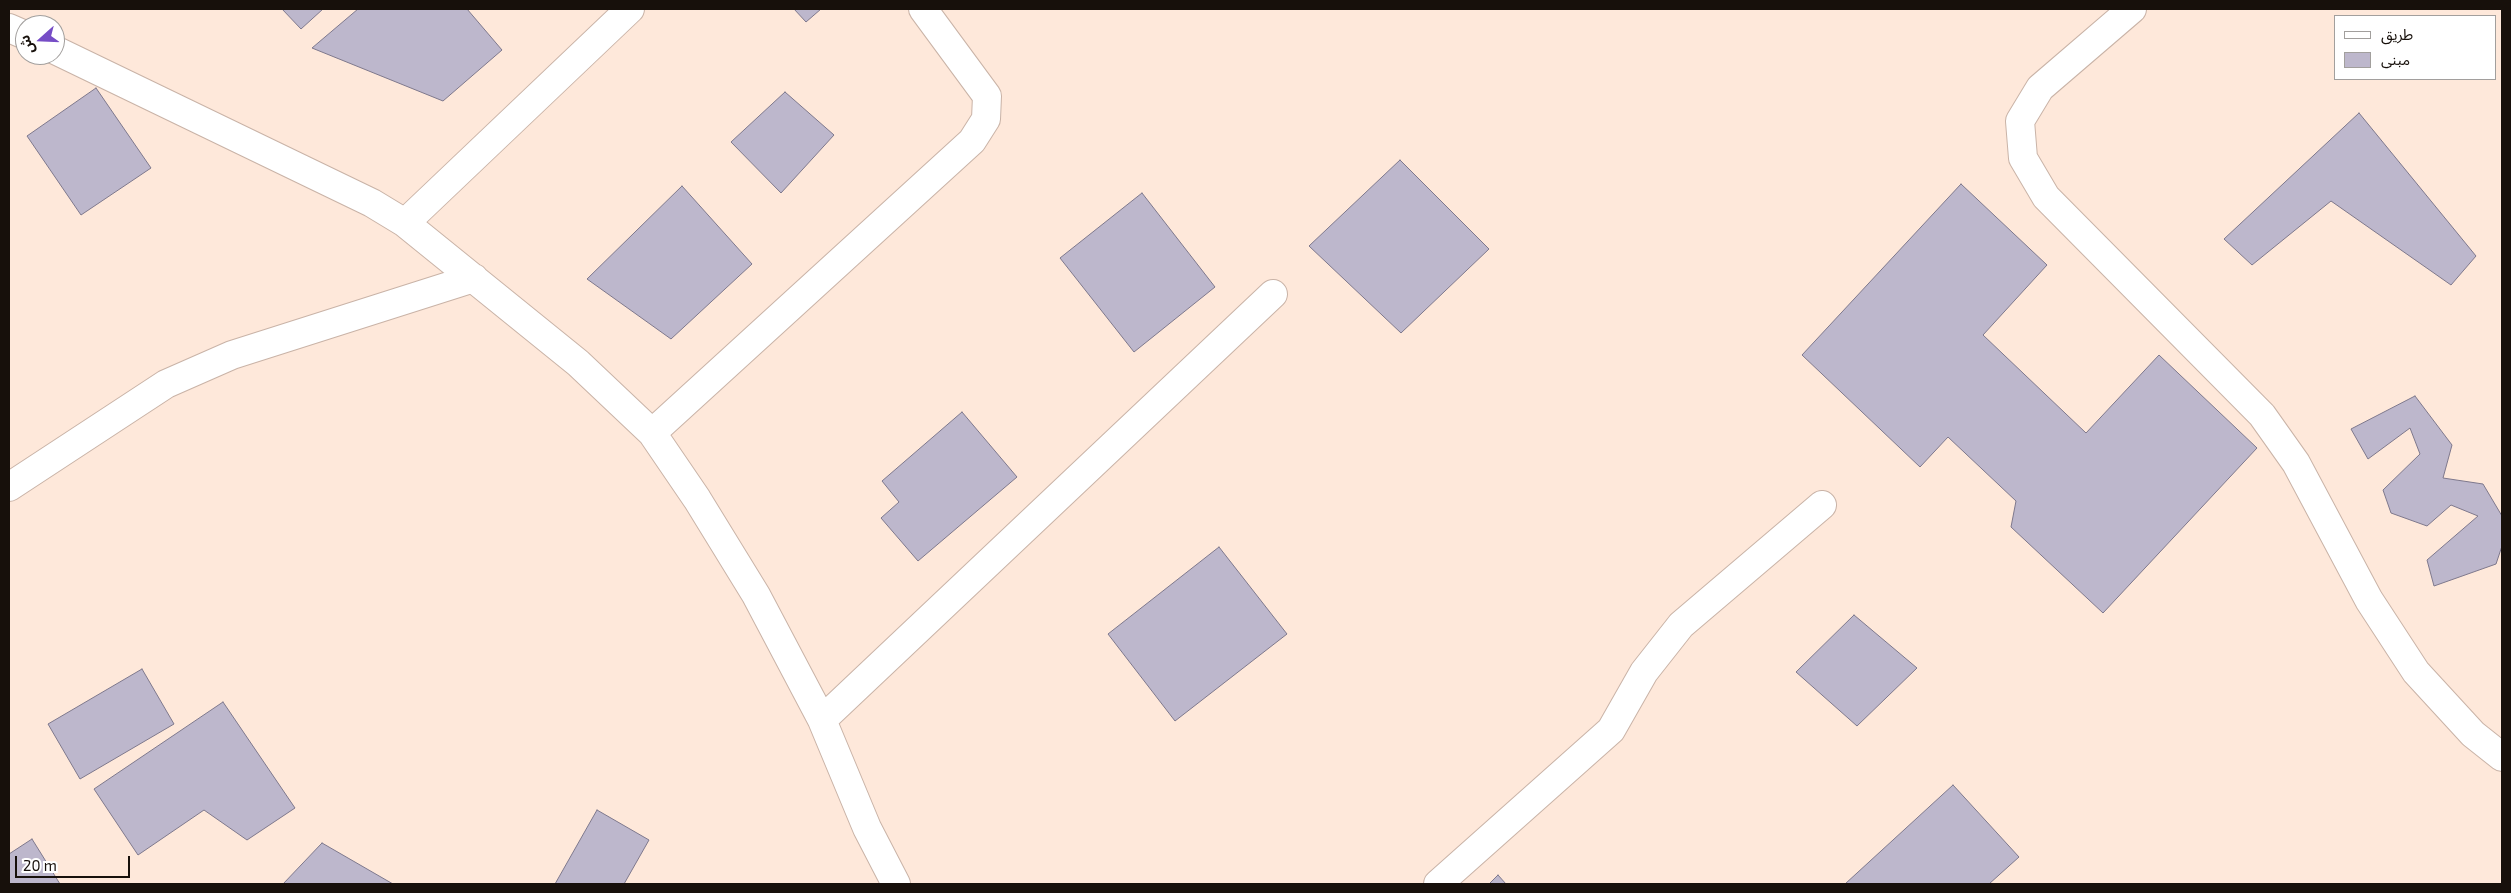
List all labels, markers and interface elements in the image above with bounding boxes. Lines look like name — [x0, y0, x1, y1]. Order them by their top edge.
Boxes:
north arrow — [15, 15, 65, 65]
legend — [2334, 15, 2496, 80]
text: طريق — [2381, 25, 2413, 43]
text: ش — [15, 33, 38, 57]
text: مبنى — [2381, 50, 2410, 68]
scale bar — [18, 846, 132, 878]
text: 20 m — [23, 856, 57, 874]

